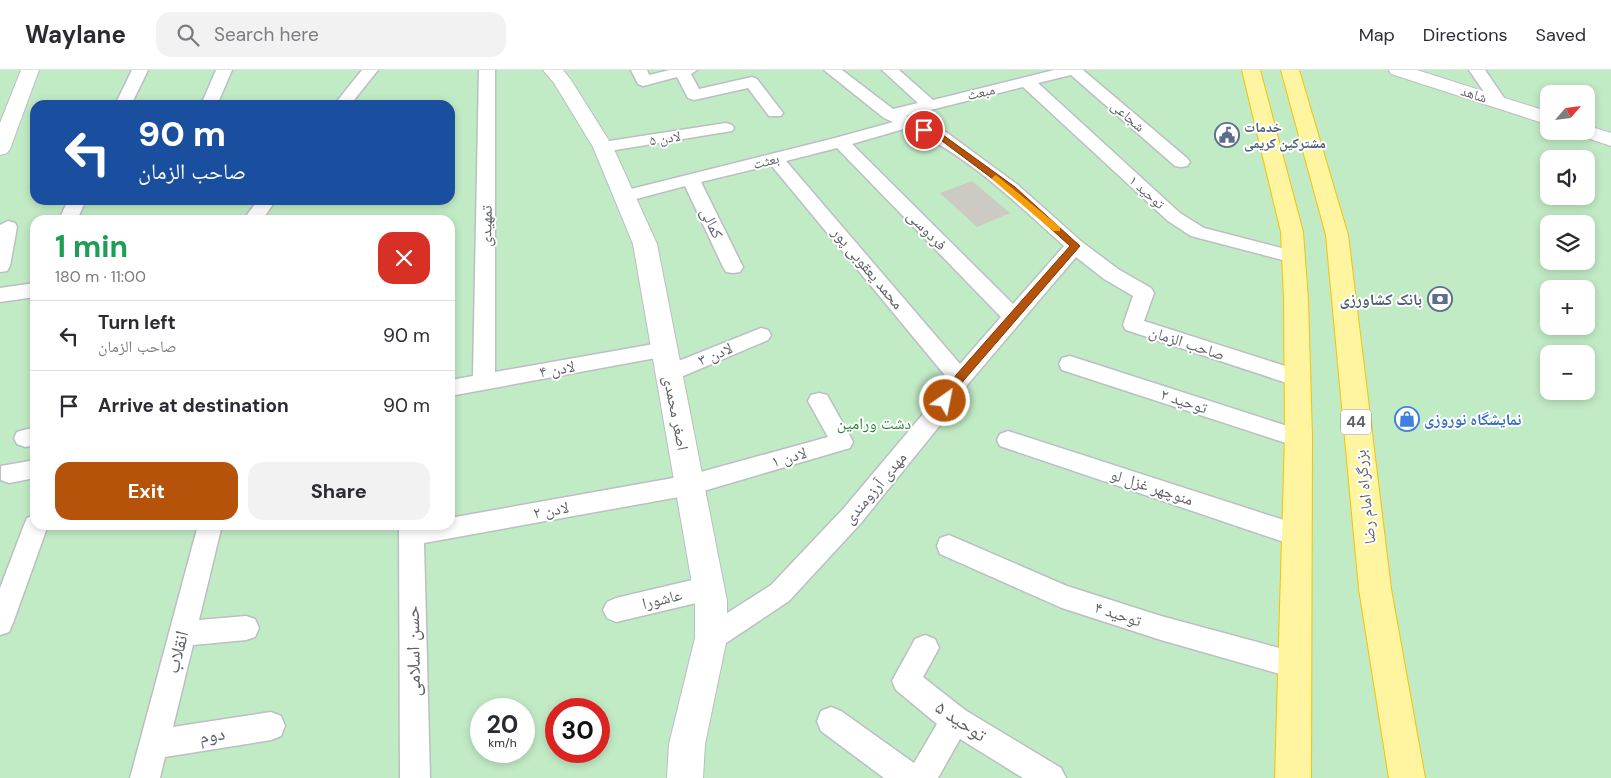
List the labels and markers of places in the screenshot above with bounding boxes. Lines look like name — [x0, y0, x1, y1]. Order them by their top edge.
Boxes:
pin — [903, 109, 945, 151]
place label: خدمات مشترکین کریمی — [1244, 118, 1326, 152]
public building icon: خدمات مشترکین کریمی — [1214, 122, 1240, 148]
bank icon: بانک کشاورزی — [1427, 286, 1453, 312]
place label: بانک کشاورزی — [1340, 289, 1422, 310]
shop icon: نمایشگاه نوروزی — [1394, 406, 1420, 432]
place label: نمایشگاه نوروزی — [1424, 409, 1521, 430]

